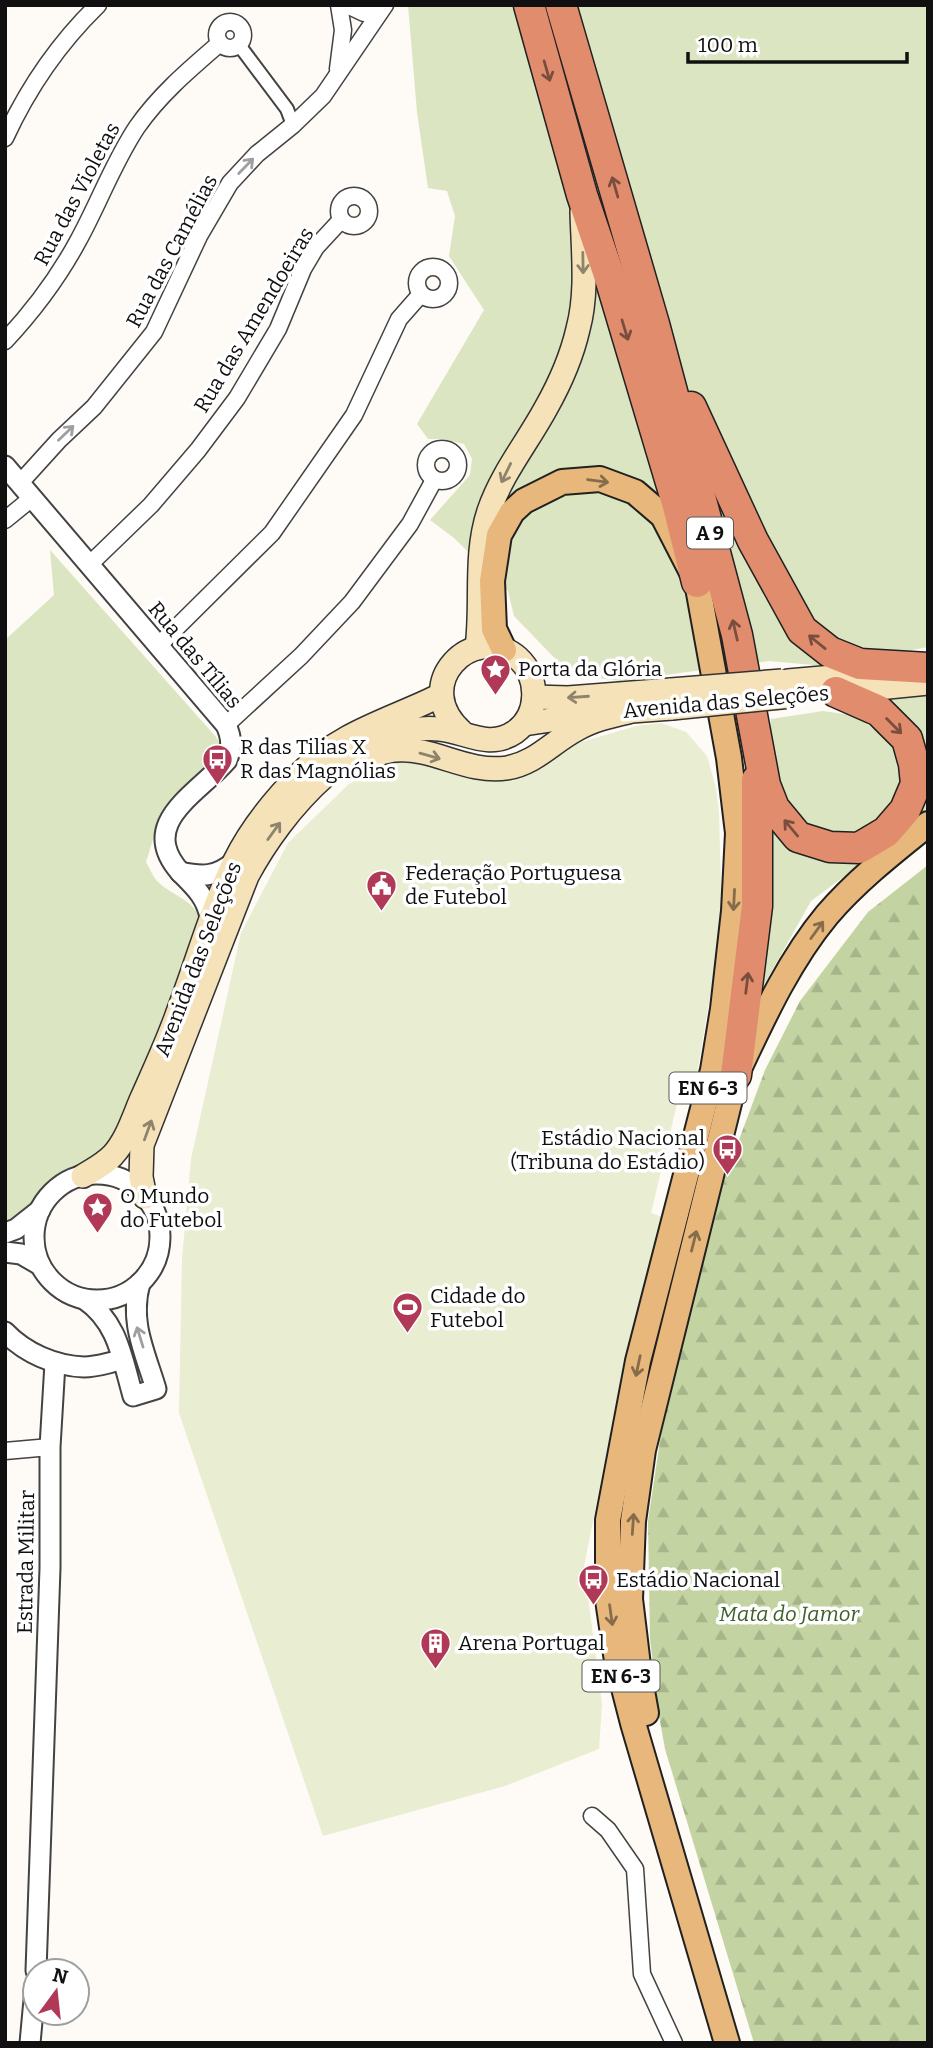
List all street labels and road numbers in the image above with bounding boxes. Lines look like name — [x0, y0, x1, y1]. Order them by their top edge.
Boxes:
street label: Rua das Violetas — [28, 118, 126, 270]
street label: Rua das Camélias — [121, 170, 223, 332]
street label: Rua das Amendoeiras — [188, 223, 320, 417]
road number: A 9 — [687, 518, 733, 548]
street label: Rua das Tílias — [143, 596, 247, 714]
street label: Avenida das Seleções — [622, 680, 830, 724]
street label: Avenida das Seleções — [149, 858, 247, 1060]
road number: EN 6-3 — [670, 1072, 746, 1104]
street label: Estrada Militar — [12, 1490, 40, 1634]
road number: EN 6-3 — [582, 1660, 660, 1692]

